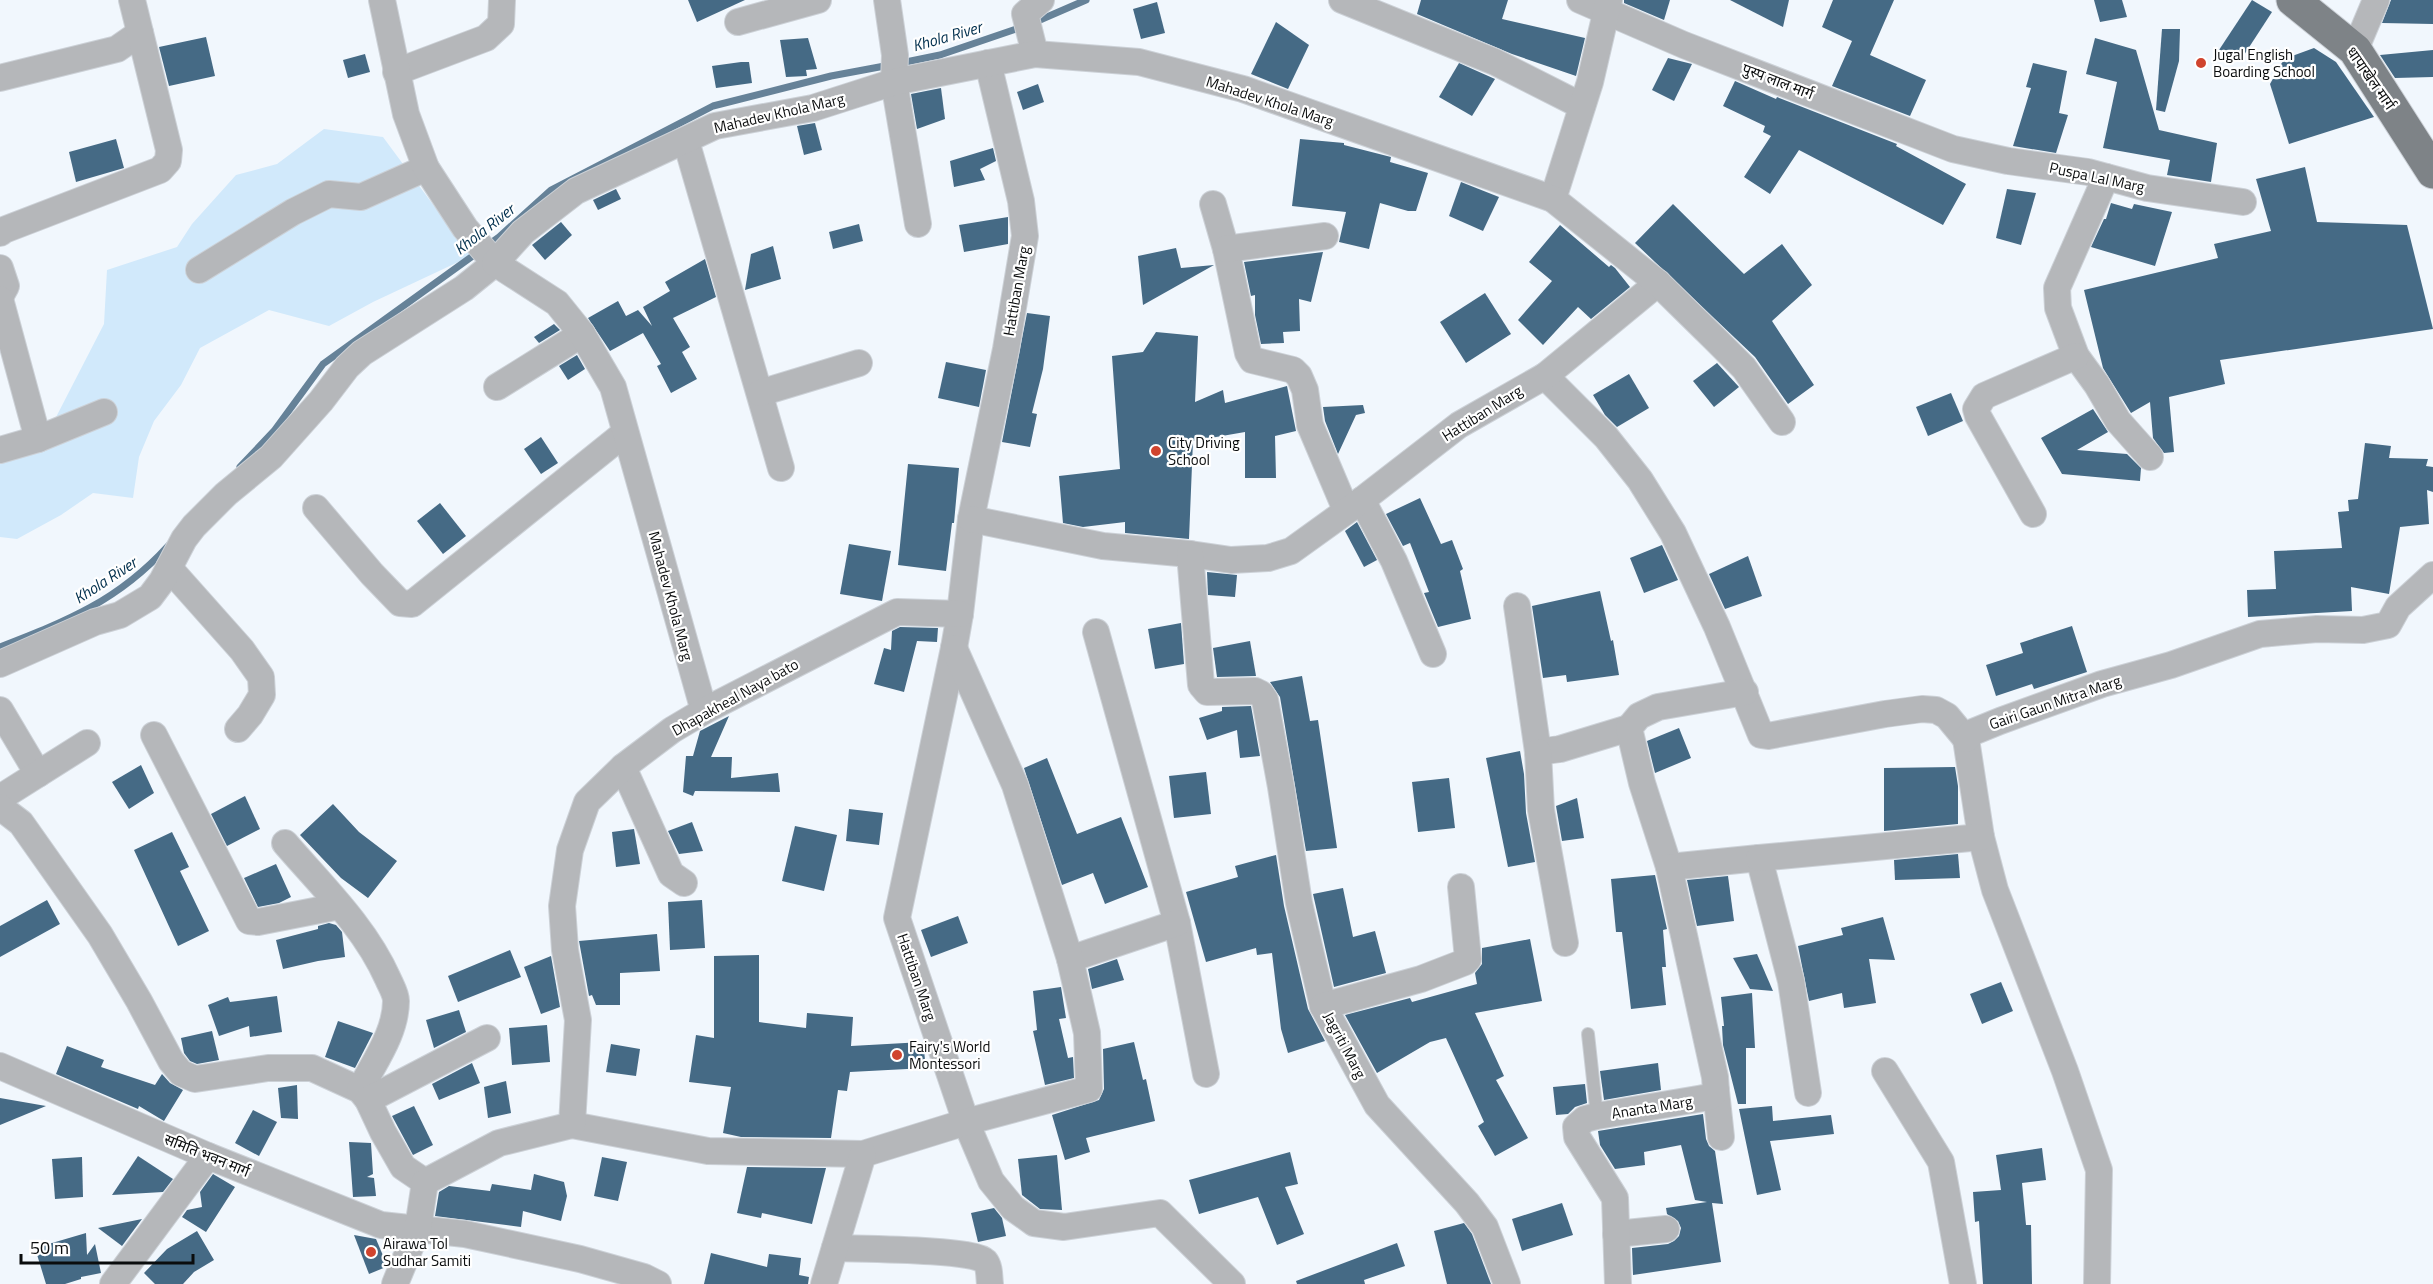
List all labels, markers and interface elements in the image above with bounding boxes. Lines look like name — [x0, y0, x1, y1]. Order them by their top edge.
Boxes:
water label: Khola River — [910, 14, 986, 57]
street label: धापाखेल मार्ग — [2341, 42, 2402, 115]
place label: Jugal English Boarding School — [2213, 43, 2315, 83]
marker: Jugal English Boarding School — [2194, 56, 2208, 70]
street label: पुस्प लाल मार्ग — [1739, 57, 1818, 106]
street label: Mahadev Khola Marg — [1203, 69, 1337, 133]
street label: Mahadev Khola Marg — [711, 87, 847, 139]
street label: Puspa Lal Marg — [2047, 156, 2147, 198]
water label: Khola River — [449, 196, 521, 260]
street label: Hattiban Marg — [997, 244, 1035, 338]
street label: Hattiban Marg — [1437, 379, 1527, 447]
place label: City Driving School — [1168, 431, 1240, 471]
marker: City Driving School — [1149, 444, 1163, 458]
street label: Mahadev Khola Marg — [643, 529, 699, 664]
water label: Khola River — [69, 550, 143, 609]
street label: Dhapakheal Naya bato — [667, 653, 803, 741]
street label: Gairi Gaun Mitra Marg — [1986, 669, 2124, 735]
street label: Hattiban Marg — [891, 930, 943, 1024]
street label: Jagriti Marg — [1318, 1007, 1372, 1083]
place label: Fairy's World Montessori — [909, 1035, 990, 1075]
marker: Fairy's World Montessori — [890, 1048, 904, 1062]
street label: Ananta Marg — [1610, 1089, 1694, 1125]
street label: समिति भवन मार्ग — [161, 1127, 254, 1183]
scale bar — [21, 1227, 194, 1265]
place label: Airawa Tol Sudhar Samiti — [383, 1232, 471, 1272]
text: 50 m — [30, 1234, 69, 1261]
marker: Airawa Tol Sudhar Samiti — [364, 1245, 378, 1259]

